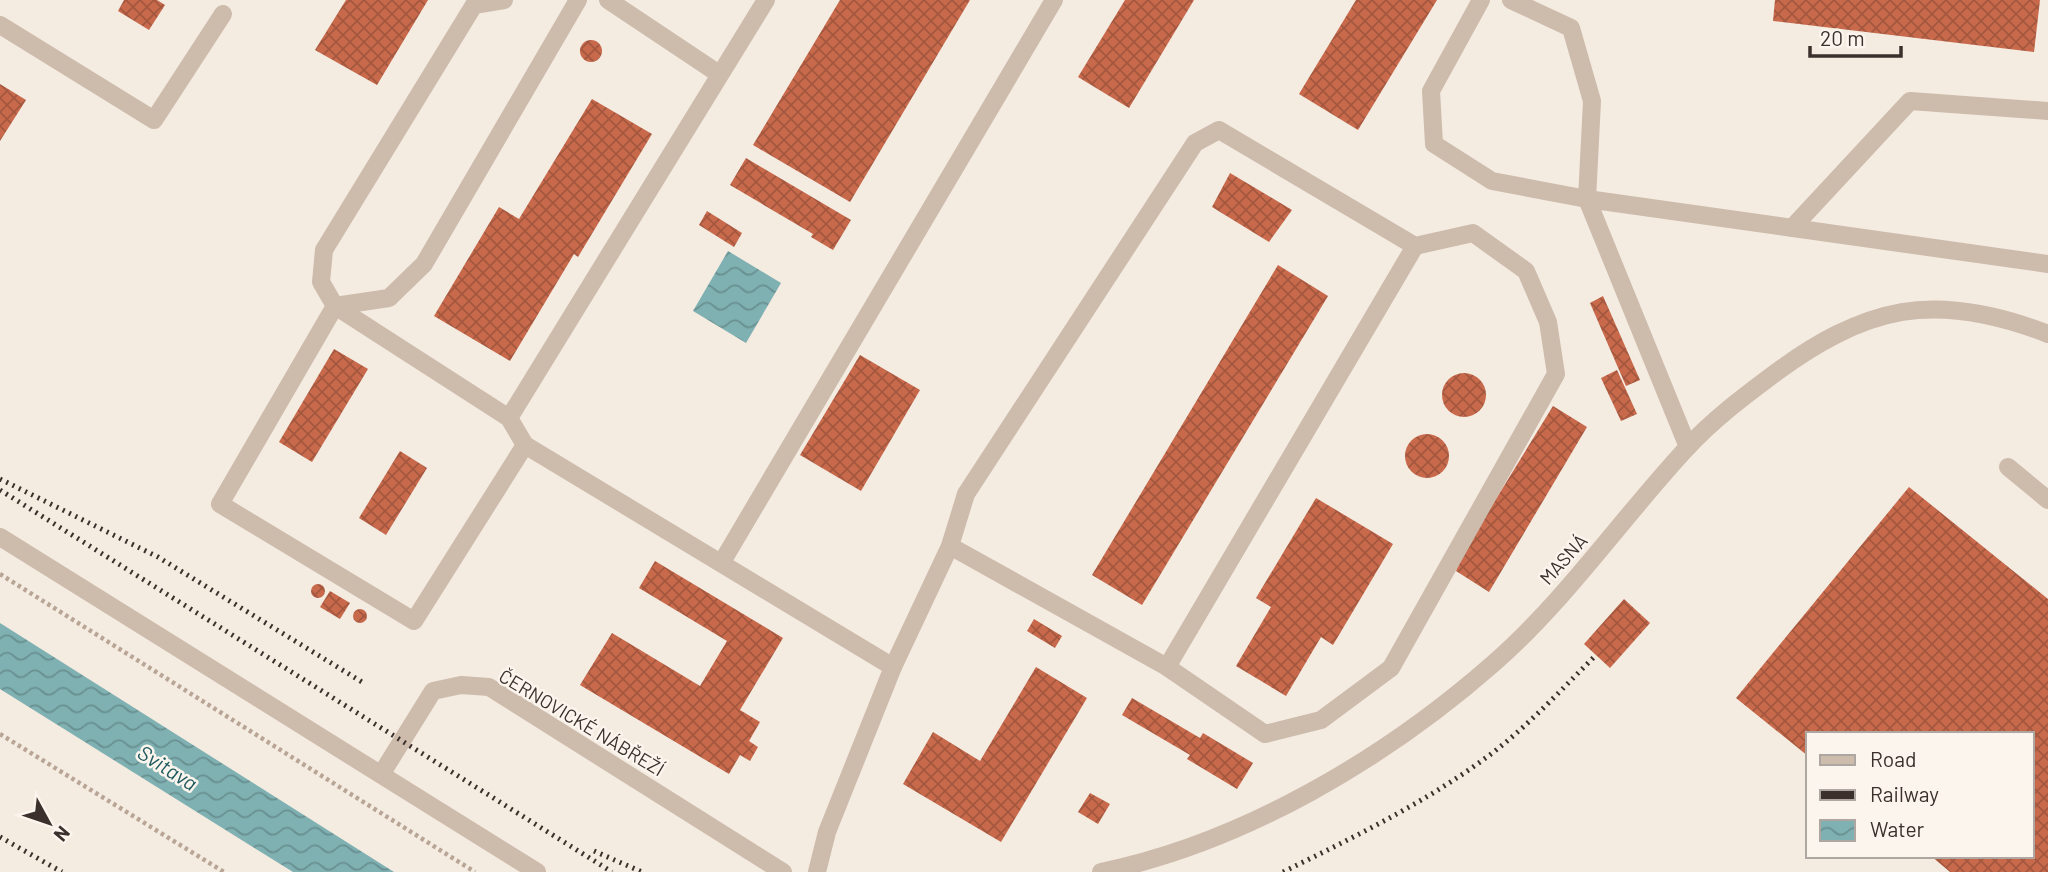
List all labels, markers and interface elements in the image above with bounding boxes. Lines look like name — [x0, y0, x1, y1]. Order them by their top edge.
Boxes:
scale bar — [1810, 14, 1901, 58]
text: 20 m — [1820, 25, 1865, 50]
street label: MASNÁ — [1534, 529, 1592, 589]
street label: ČERNOVICKÉ NÁBŘEŽÍ — [495, 664, 669, 780]
legend — [1806, 732, 2034, 858]
water label: Svitava — [134, 739, 202, 795]
text: Road — [1870, 746, 1916, 771]
text: Railway — [1870, 781, 1939, 806]
north arrow — [14, 788, 84, 858]
text: Water — [1870, 816, 1925, 841]
text: N — [50, 822, 75, 846]

